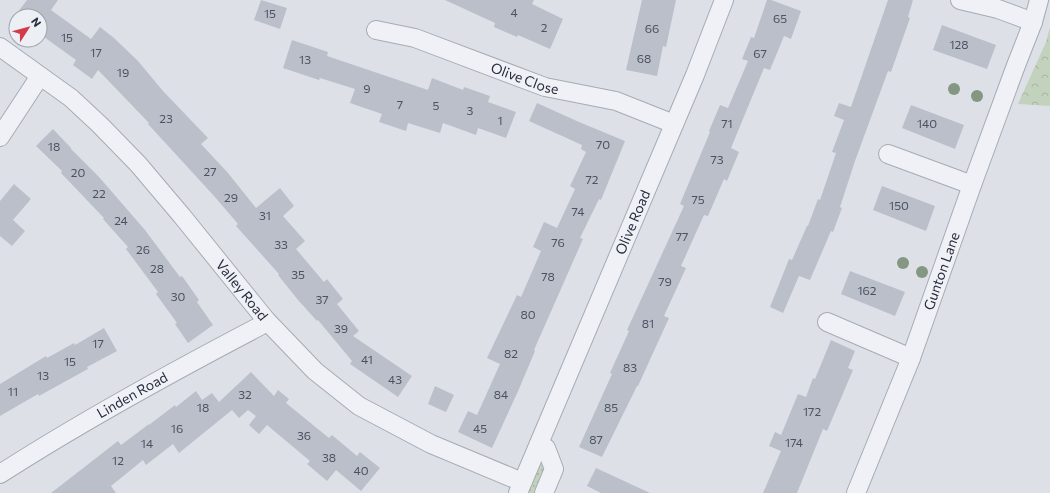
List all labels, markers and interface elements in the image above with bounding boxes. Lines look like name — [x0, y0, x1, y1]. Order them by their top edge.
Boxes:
house number: 4 — [510, 5, 518, 19]
house number: 15 — [264, 6, 276, 20]
north arrow — [8, 8, 48, 48]
house number: 65 — [773, 11, 787, 25]
text: N — [29, 15, 44, 29]
house number: 2 — [541, 20, 548, 34]
house number: 66 — [645, 21, 659, 35]
house number: 15 — [61, 30, 73, 44]
house number: 128 — [949, 37, 969, 51]
house number: 17 — [90, 45, 102, 59]
house number: 67 — [753, 46, 767, 60]
house number: 68 — [637, 51, 651, 65]
house number: 13 — [299, 52, 311, 66]
street label: Olive Close — [489, 58, 560, 97]
house number: 19 — [117, 65, 129, 79]
house number: 9 — [363, 81, 371, 95]
house number: 7 — [397, 97, 403, 111]
house number: 5 — [433, 98, 440, 112]
house number: 3 — [467, 103, 474, 117]
house number: 23 — [159, 111, 173, 125]
house number: 1 — [497, 113, 503, 127]
house number: 71 — [721, 116, 733, 130]
house number: 140 — [917, 116, 937, 130]
house number: 70 — [596, 137, 610, 151]
house number: 18 — [48, 139, 60, 153]
house number: 73 — [710, 152, 724, 166]
house number: 27 — [204, 164, 216, 178]
house number: 20 — [71, 165, 85, 179]
house number: 72 — [586, 172, 599, 186]
house number: 22 — [92, 186, 106, 200]
street label: Olive Road — [611, 187, 653, 257]
house number: 29 — [224, 190, 238, 204]
house number: 75 — [691, 192, 705, 206]
house number: 150 — [889, 198, 909, 212]
house number: 74 — [572, 204, 584, 218]
house number: 31 — [259, 208, 271, 222]
house number: 24 — [114, 213, 128, 227]
house number: 77 — [676, 229, 688, 243]
street label: Gunton Lane — [920, 230, 963, 312]
house number: 76 — [551, 235, 565, 249]
house number: 33 — [274, 237, 288, 251]
house number: 26 — [136, 242, 150, 256]
street label: Valley Road — [213, 256, 272, 324]
house number: 28 — [150, 261, 164, 275]
house number: 35 — [291, 267, 305, 281]
house number: 78 — [541, 269, 555, 283]
house number: 79 — [658, 274, 672, 288]
house number: 162 — [857, 283, 877, 297]
house number: 30 — [171, 289, 186, 303]
house number: 37 — [315, 292, 329, 306]
house number: 80 — [520, 307, 536, 321]
house number: 81 — [642, 316, 654, 330]
house number: 39 — [334, 321, 348, 335]
house number: 17 — [92, 336, 104, 350]
house number: 82 — [504, 346, 518, 360]
house number: 41 — [361, 352, 373, 366]
house number: 15 — [64, 354, 76, 368]
house number: 83 — [623, 360, 637, 374]
house number: 13 — [37, 368, 49, 382]
street label: Linden Road — [94, 368, 170, 421]
house number: 43 — [388, 372, 402, 386]
house number: 11 — [8, 384, 18, 398]
house number: 32 — [238, 387, 252, 401]
house number: 84 — [494, 387, 508, 401]
house number: 18 — [197, 400, 209, 414]
house number: 85 — [604, 400, 618, 414]
house number: 172 — [803, 404, 821, 418]
house number: 16 — [171, 421, 183, 435]
house number: 45 — [473, 421, 487, 435]
house number: 36 — [297, 428, 311, 442]
house number: 87 — [589, 432, 603, 446]
house number: 174 — [785, 435, 803, 449]
house number: 14 — [141, 436, 153, 450]
house number: 38 — [322, 450, 336, 464]
house number: 12 — [112, 453, 124, 467]
house number: 40 — [353, 463, 369, 477]

